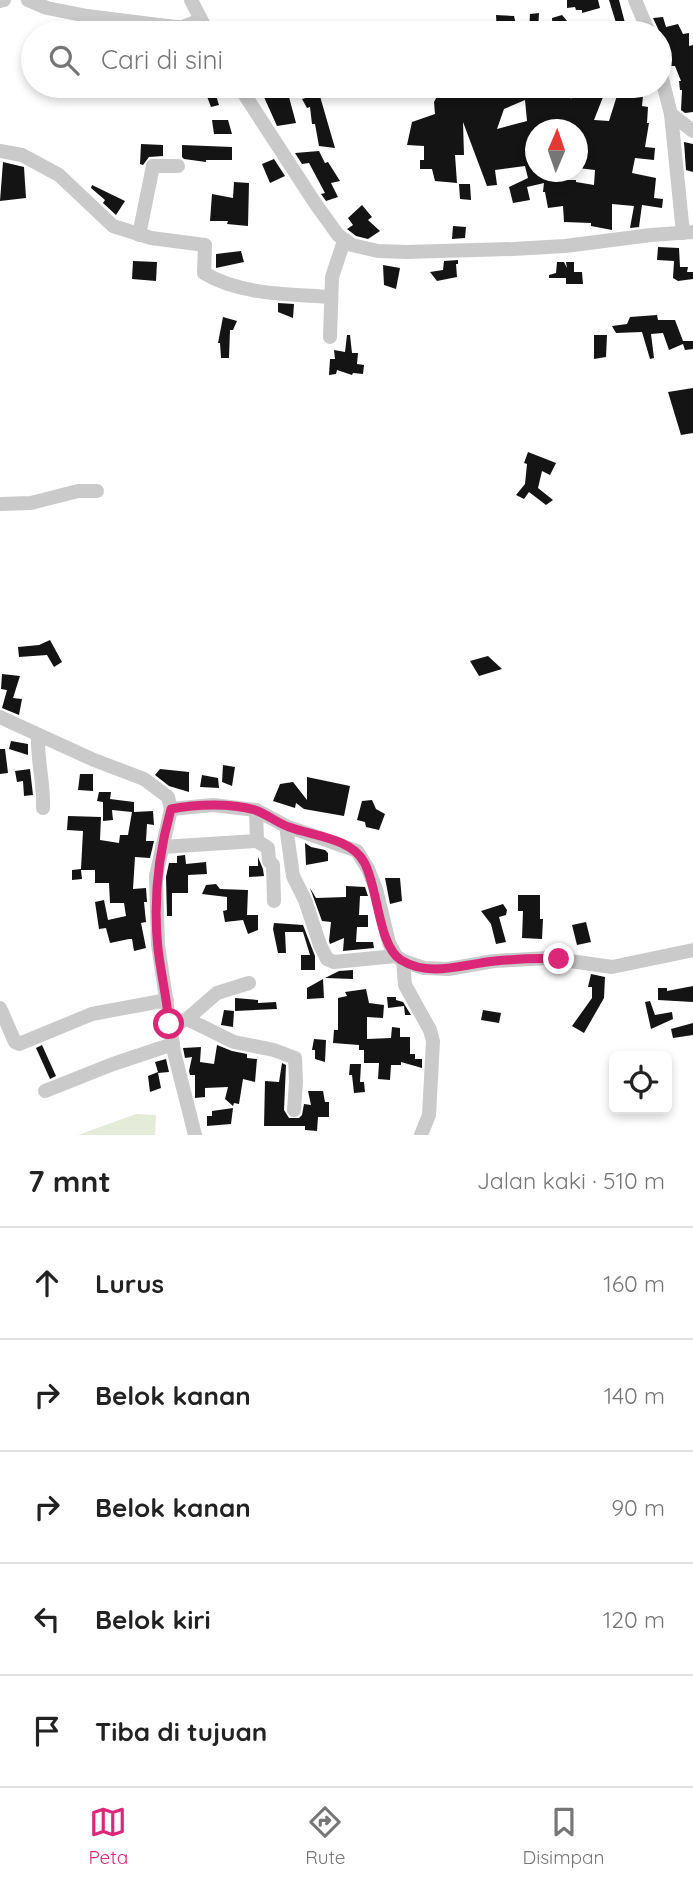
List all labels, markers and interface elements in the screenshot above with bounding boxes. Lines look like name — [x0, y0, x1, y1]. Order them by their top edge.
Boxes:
search box — [21, 21, 672, 98]
icon: search — [45, 41, 83, 79]
text: Cari di sini — [101, 43, 223, 76]
north arrow — [525, 119, 588, 182]
route end — [543, 943, 574, 974]
route start — [153, 1008, 184, 1039]
map controls — [609, 1051, 672, 1114]
button: locate — [609, 1051, 672, 1114]
text: 7 mnt — [28, 1162, 111, 1200]
text: Jalan kaki · 510 m — [477, 1166, 665, 1195]
icon: ahead — [28, 1264, 66, 1302]
text: Lurus — [95, 1267, 164, 1300]
text: 160 m — [603, 1269, 665, 1298]
icon: right — [28, 1376, 66, 1414]
text: Belok kanan — [95, 1379, 251, 1412]
text: 140 m — [604, 1381, 665, 1410]
icon: right — [28, 1488, 66, 1526]
text: Belok kanan — [95, 1491, 251, 1524]
text: 90 m — [611, 1493, 665, 1522]
icon: left — [28, 1600, 66, 1638]
text: Belok kiri — [95, 1603, 211, 1636]
text: 120 m — [603, 1605, 665, 1634]
icon: arrive — [28, 1712, 66, 1750]
text: Tiba di tujuan — [95, 1715, 267, 1748]
tab: Peta — [88, 1803, 128, 1869]
tab: Rute — [305, 1803, 346, 1869]
tab: Disimpan — [522, 1803, 605, 1869]

